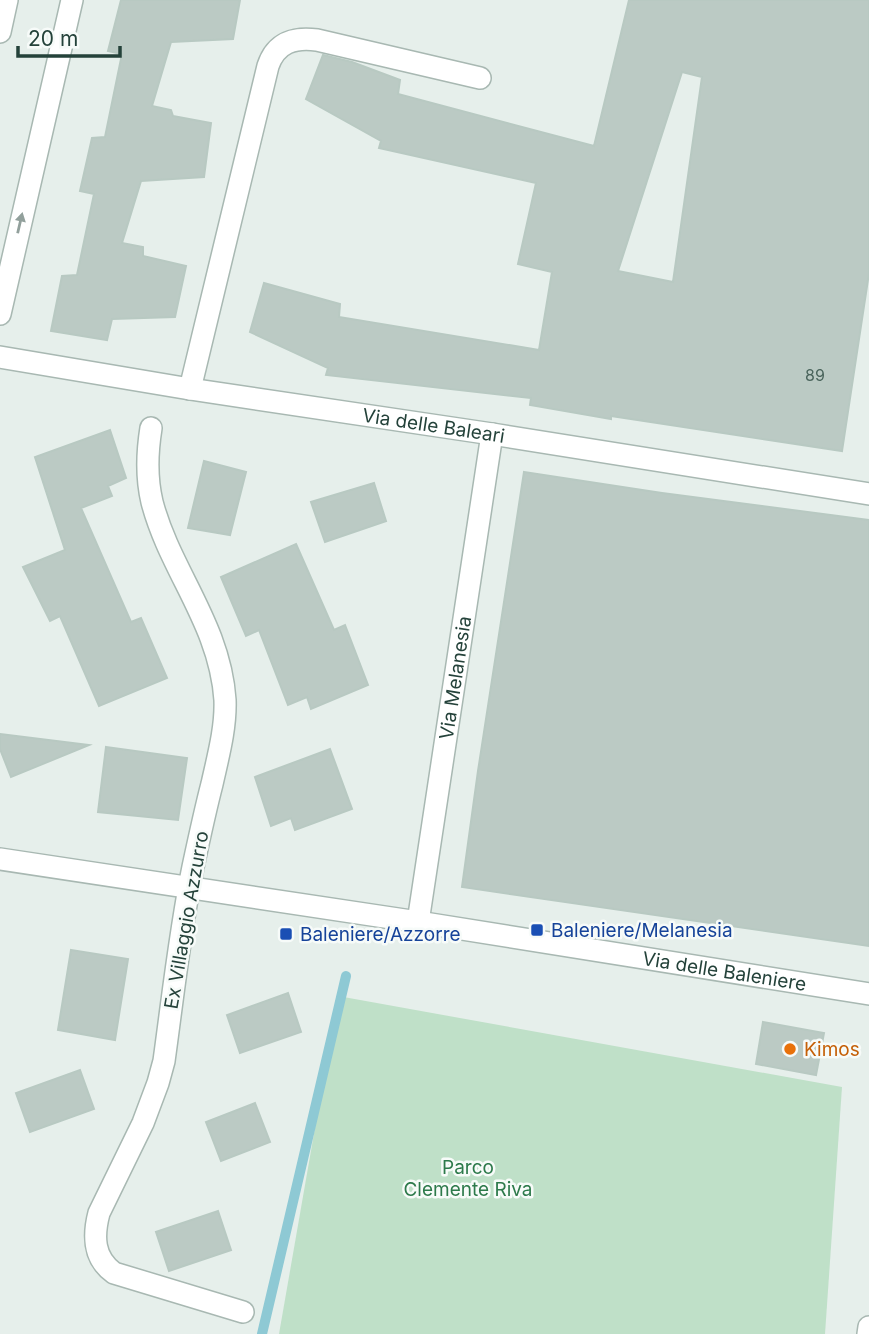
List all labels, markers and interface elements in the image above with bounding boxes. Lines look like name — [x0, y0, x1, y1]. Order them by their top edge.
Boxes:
scale bar — [18, 14, 119, 58]
text: 20 m — [28, 26, 78, 51]
one-way arrow — [15, 212, 26, 234]
house number: 89 — [805, 365, 825, 385]
street label: Via delle Baleari — [361, 404, 506, 448]
street label: Via Melanesia — [435, 614, 476, 741]
street label: Ex Villaggio Azzurro — [160, 829, 213, 1011]
place label: Baleniere/Melanesia — [551, 919, 733, 942]
marker: Baleniere/Melanesia — [529, 922, 545, 938]
place label: Baleniere/Azzorre — [300, 923, 461, 946]
marker: Baleniere/Azzorre — [278, 926, 294, 942]
street label: Via delle Baleniere — [641, 947, 808, 996]
place label: Kimos — [804, 1038, 860, 1061]
marker: Kimos — [782, 1041, 798, 1057]
park label: Parco Clemente Riva — [403, 1156, 533, 1201]

